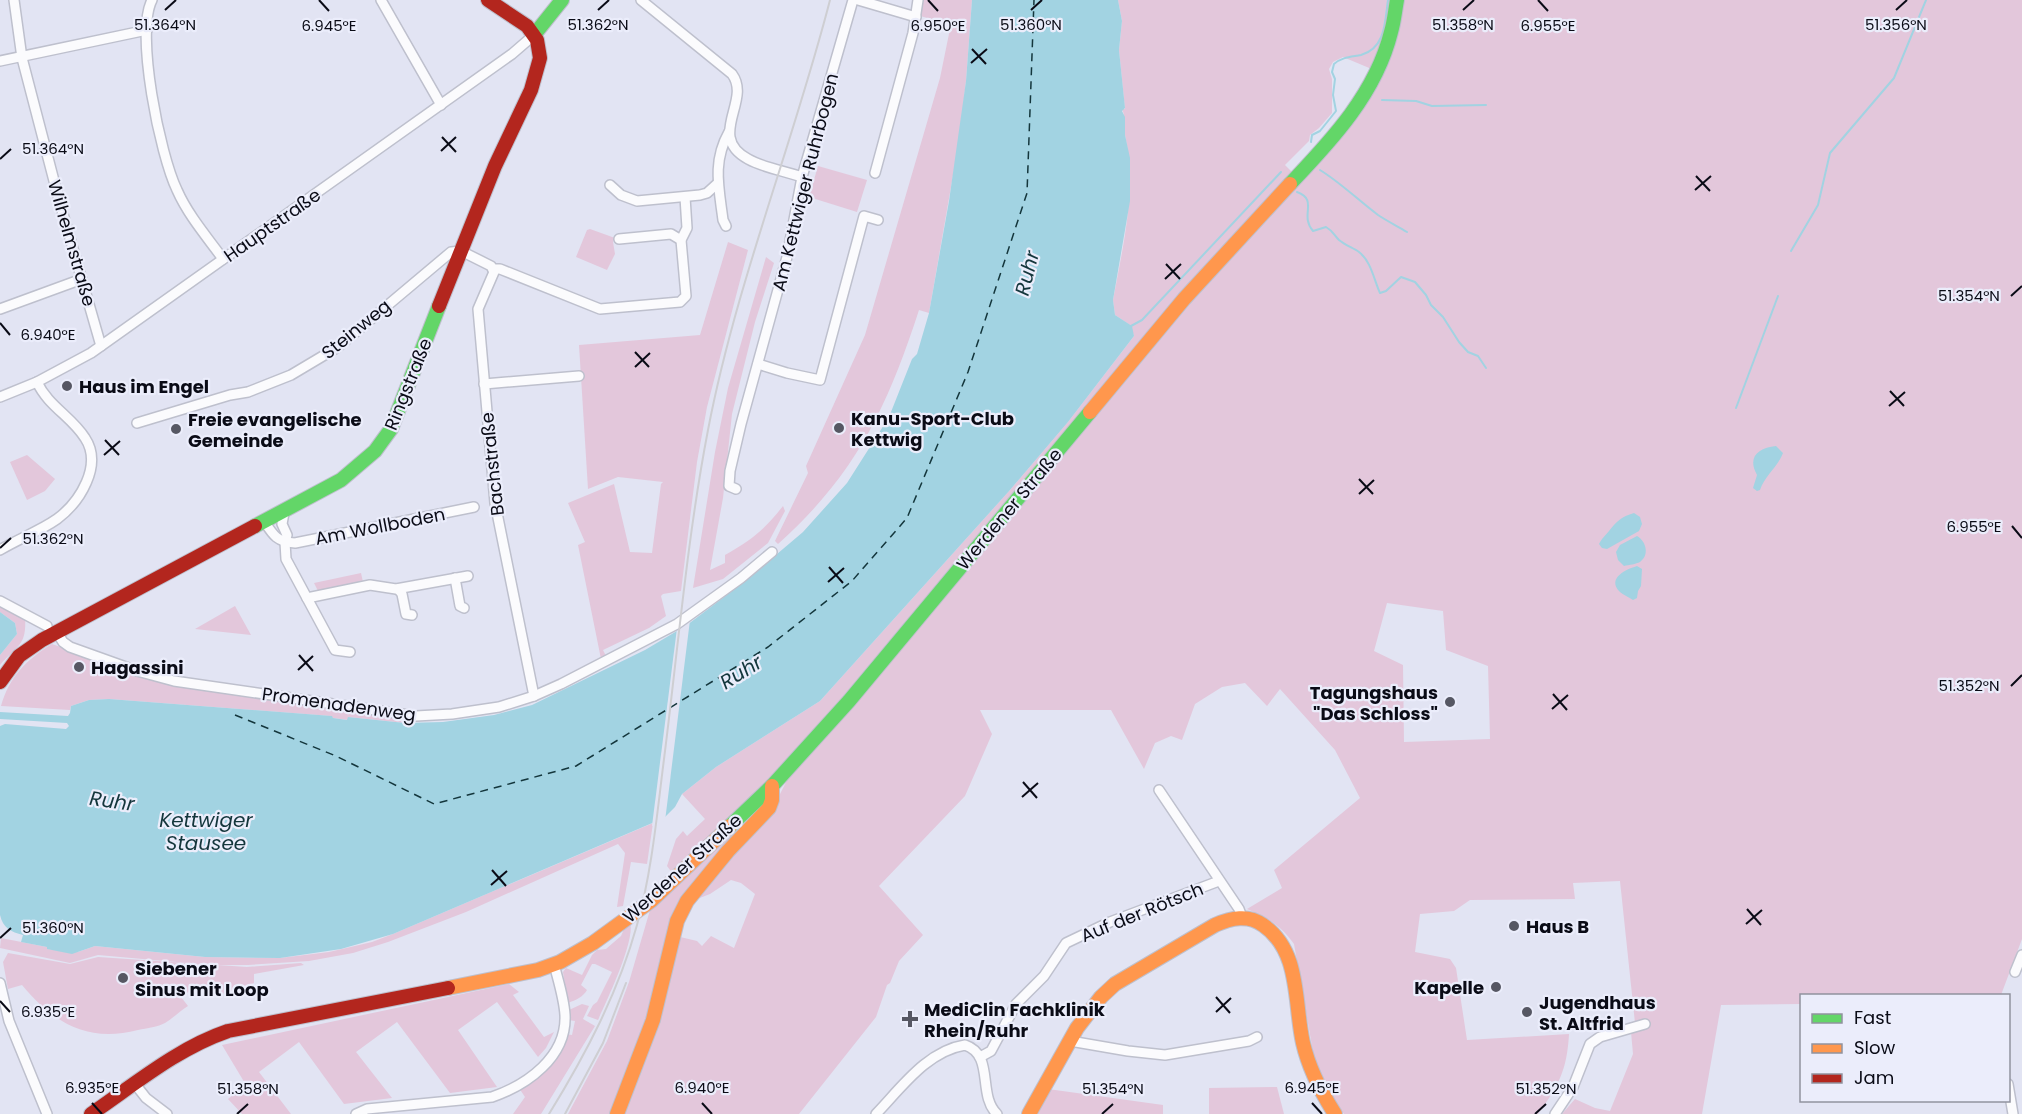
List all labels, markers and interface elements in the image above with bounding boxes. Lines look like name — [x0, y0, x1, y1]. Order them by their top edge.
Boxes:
text: 51.364°N — [134, 14, 196, 35]
text: 51.362°N — [567, 14, 629, 35]
text: 51.360°N — [1000, 14, 1062, 35]
text: 51.358°N — [1432, 14, 1494, 35]
text: 51.356°N — [1865, 14, 1927, 35]
text: 6.945°E — [302, 15, 356, 36]
text: 6.950°E — [911, 15, 965, 36]
text: 6.955°E — [1521, 15, 1575, 36]
street label: Am Kettwiger Ruhrbogen — [766, 70, 844, 294]
text: 51.364°N — [22, 138, 84, 159]
street label: Wilhelmstraße — [42, 177, 102, 309]
street label: Hauptstraße — [218, 182, 326, 268]
water label: Ruhr — [1008, 247, 1046, 298]
text: 51.354°N — [1938, 285, 2000, 306]
street label: Steinweg — [316, 293, 396, 365]
text: 6.940°E — [21, 324, 75, 345]
street label: Ringstraße — [378, 334, 438, 434]
place label: Haus im Engel — [79, 374, 209, 399]
marker: Haus im Engel — [60, 379, 74, 393]
place label: Kanu-Sport-Club Kettwig — [851, 406, 1014, 452]
place label: Freie evangelische Gemeinde — [188, 407, 362, 453]
street label: Bachstraße — [474, 411, 510, 517]
marker: Kanu-Sport-Club Kettwig — [832, 421, 846, 435]
marker: Freie evangelische Gemeinde — [169, 422, 183, 436]
street label: Werdener Straße — [950, 443, 1068, 575]
street label: Am Wollboden — [313, 501, 447, 551]
text: 6.955°E — [1947, 516, 2001, 537]
text: 51.362°N — [22, 528, 84, 549]
water label: Ruhr — [714, 648, 768, 696]
place label: Hagassini — [91, 655, 184, 680]
marker: Hagassini — [72, 660, 86, 674]
text: 51.352°N — [1939, 675, 1999, 696]
place label: Tagungshaus "Das Schloss" — [1310, 680, 1438, 726]
street label: Promenadenweg — [261, 681, 417, 727]
marker: Tagungshaus "Das Schloss" — [1443, 695, 1457, 709]
water label: Ruhr — [88, 784, 137, 818]
water label: Kettwiger Stausee — [159, 806, 253, 857]
street label: Werdener Straße — [617, 808, 747, 928]
street label: Auf der Rötsch — [1077, 876, 1207, 948]
place label: Haus B — [1526, 914, 1589, 939]
text: 51.360°N — [22, 917, 84, 938]
marker: Haus B — [1507, 919, 1521, 933]
place label: Siebener Sinus mit Loop — [135, 956, 269, 1002]
marker: Siebener Sinus mit Loop — [116, 971, 130, 985]
place label: Kapelle — [1414, 975, 1484, 1000]
marker: Kapelle — [1489, 980, 1503, 994]
place label: Jugendhaus St. Altfrid — [1539, 990, 1656, 1036]
legend — [1800, 994, 2010, 1102]
place label: MediClin Fachklinik Rhein/Ruhr — [924, 997, 1106, 1043]
text: 6.935°E — [21, 1001, 75, 1022]
marker: Jugendhaus St. Altfrid — [1520, 1005, 1534, 1019]
text: Fast — [1854, 1005, 1891, 1030]
marker: MediClin Fachklinik Rhein/Ruhr — [901, 1010, 919, 1028]
text: Slow — [1854, 1035, 1896, 1060]
text: Jam — [1854, 1065, 1894, 1090]
text: 6.935°E — [65, 1077, 119, 1098]
text: 6.940°E — [675, 1077, 729, 1098]
text: 6.945°E — [1285, 1077, 1339, 1098]
text: 51.358°N — [217, 1078, 279, 1099]
text: 51.354°N — [1082, 1078, 1144, 1099]
text: 51.352°N — [1516, 1078, 1576, 1099]

